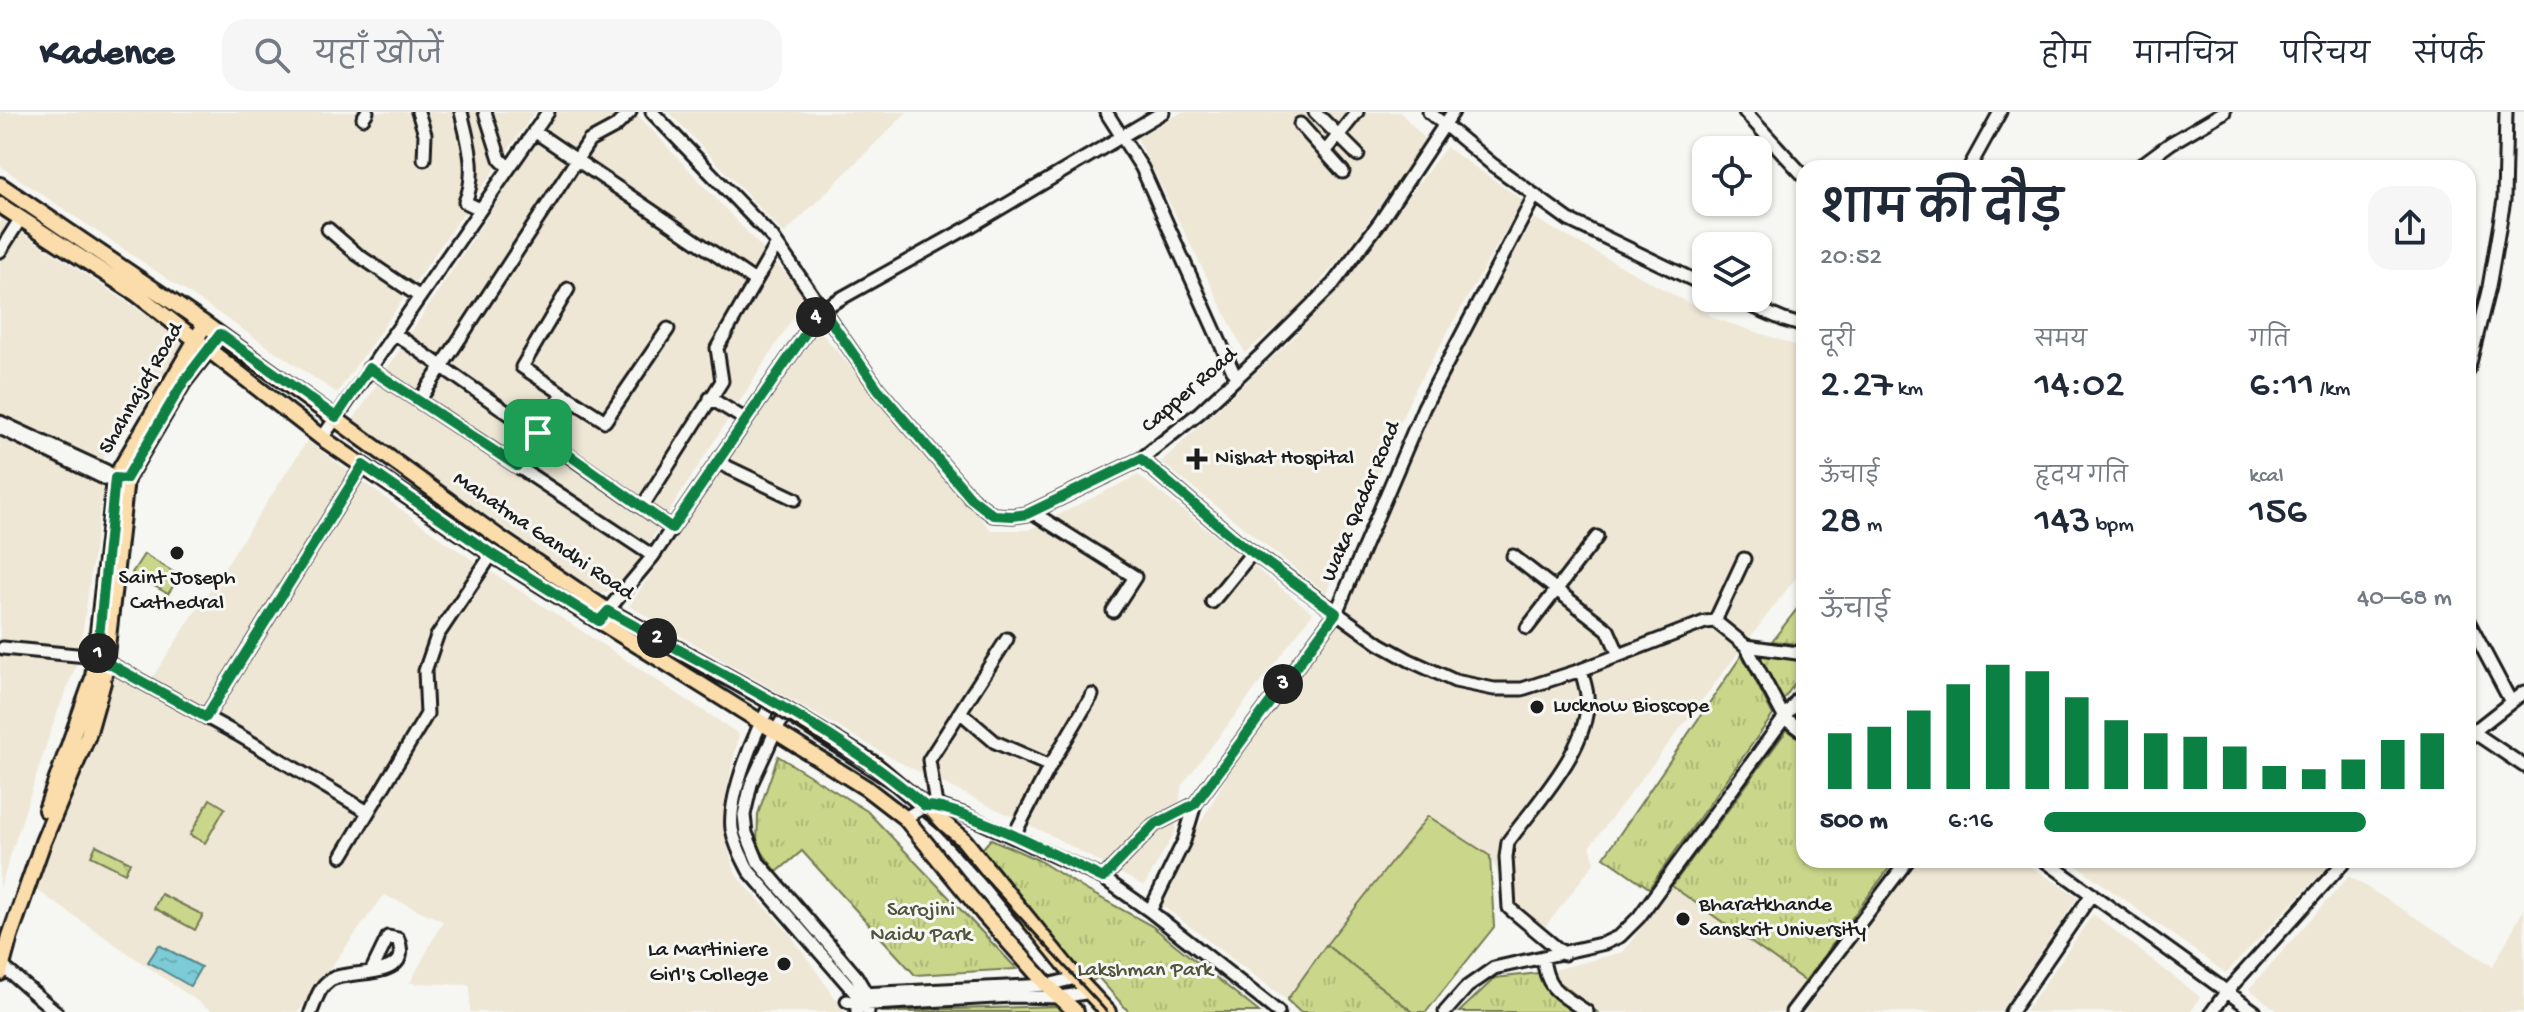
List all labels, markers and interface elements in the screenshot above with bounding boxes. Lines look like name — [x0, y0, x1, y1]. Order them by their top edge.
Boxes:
search box — [222, 19, 782, 91]
text: Kadence — [40, 33, 174, 77]
icon: search — [250, 33, 294, 77]
text: यहाँ खोजें — [314, 40, 443, 75]
text: होम — [2041, 41, 2090, 74]
text: मानचित्र — [2134, 41, 2237, 74]
text: परिचय — [2281, 41, 2370, 74]
text: संपर्क — [2414, 41, 2484, 74]
map controls — [1692, 136, 1772, 312]
button: locate — [1692, 136, 1772, 216]
button: share — [2368, 186, 2452, 270]
text: शाम की दौड़ — [1820, 187, 2063, 239]
button: layers — [1692, 232, 1772, 312]
text: 20:52 — [1820, 243, 1882, 274]
pin: 4 — [796, 297, 836, 337]
text: 4 — [811, 304, 821, 330]
street label: Shahnajaf Road — [94, 317, 191, 459]
text: दूरी — [1820, 329, 1855, 355]
text: समय — [2035, 329, 2087, 355]
text: गति — [2249, 329, 2289, 355]
street label: Capper Road — [1137, 341, 1245, 440]
text: 2.27 — [1820, 363, 1893, 410]
text: 14:02 — [2035, 363, 2125, 410]
text: 6:11 — [2249, 363, 2314, 410]
text: km — [1893, 377, 1923, 403]
text: /km — [2314, 377, 2350, 403]
pin — [504, 399, 572, 467]
icon: arrive — [516, 411, 560, 455]
street label: Waka Qadar Road — [1317, 416, 1408, 586]
place label: Nishat Hospital — [1215, 446, 1354, 472]
marker: Nishat Hospital — [1186, 448, 1208, 470]
text: kcal — [2249, 464, 2284, 490]
text: ऊँचाई — [1820, 465, 1879, 491]
text: हृदय गति — [2035, 465, 2128, 491]
street label: Mahatma Gandhi Road — [448, 467, 640, 608]
text: 156 — [2249, 490, 2307, 537]
text: 28 — [1820, 499, 1862, 546]
text: 143 — [2035, 499, 2091, 546]
text: m — [1862, 513, 1882, 539]
text: bpm — [2091, 513, 2134, 539]
marker: Saint Joseph Cathedral — [168, 544, 186, 562]
place label: Saint Joseph Cathedral — [118, 566, 236, 617]
text: 40–68 m — [2357, 584, 2452, 615]
text: ऊँचाई — [1820, 597, 1890, 628]
pin: 2 — [637, 618, 677, 658]
text: 2 — [652, 625, 662, 651]
pin: 1 — [78, 633, 118, 673]
text: 1 — [94, 640, 102, 666]
pin: 3 — [1263, 664, 1303, 704]
text: 3 — [1277, 671, 1289, 697]
place label: Lucknow Bioscope — [1553, 694, 1710, 720]
marker: Lucknow Bioscope — [1528, 698, 1546, 716]
text: 500 m — [1820, 807, 1888, 838]
text: 6:16 — [1948, 807, 1993, 838]
place label: Bharatkhande Sanskrit University — [1698, 893, 1866, 944]
park label: Sarojini Naidu Park — [870, 898, 974, 949]
marker: Bharatkhande Sanskrit University — [1674, 910, 1692, 928]
place label: La Martiniere Girl's College — [648, 938, 769, 989]
marker: La Martiniere Girl's College — [775, 955, 793, 973]
park label: Lakshman Park — [1077, 958, 1215, 984]

